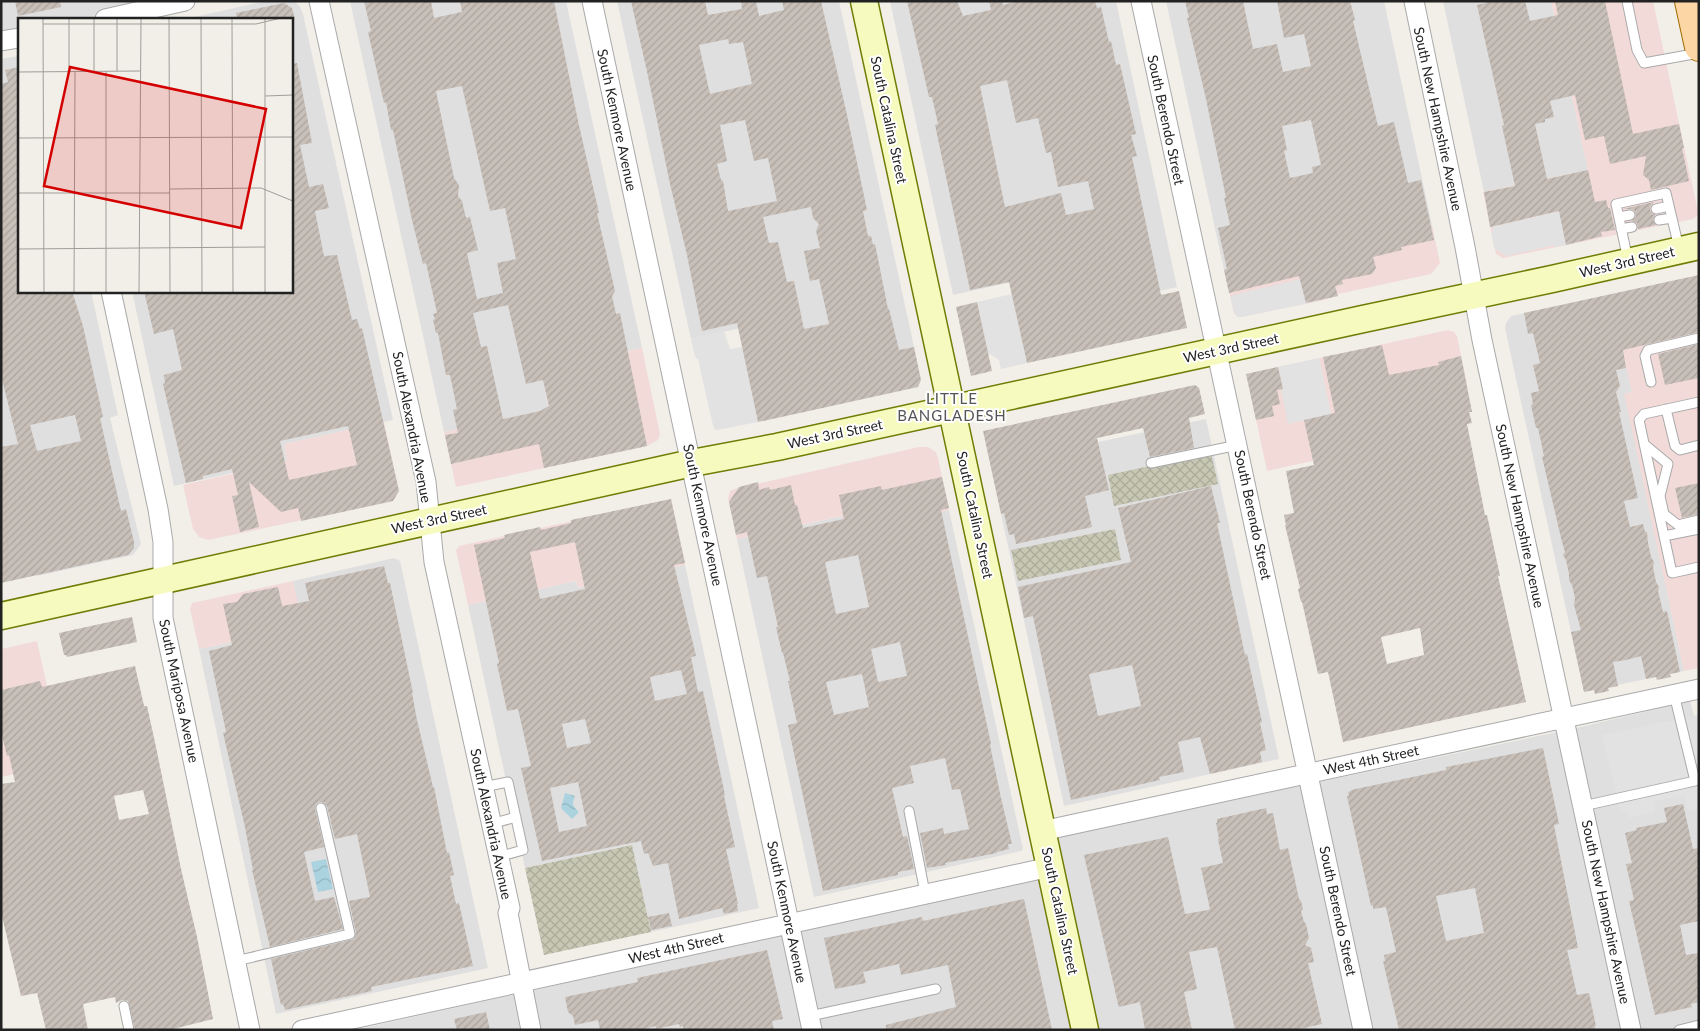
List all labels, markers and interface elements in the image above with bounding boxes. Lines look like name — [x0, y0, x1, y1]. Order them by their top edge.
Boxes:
inset map — [18, 18, 292, 292]
street label: South New Hampshire Avenue — [1411, 25, 1466, 212]
street label: South Kenmore Avenue — [594, 47, 641, 192]
street label: South Berendo Street — [1144, 53, 1189, 186]
street label: South Catalina Street — [868, 55, 911, 185]
street label: West 3rd Street — [1578, 242, 1676, 281]
street label: West 3rd Street — [1182, 329, 1280, 366]
street label: South Alexandria Avenue — [389, 350, 436, 504]
district label: LITTLE BANGLADESH — [897, 389, 1007, 424]
street label: West 3rd Street — [786, 415, 884, 452]
street label: South New Hampshire Avenue — [1493, 422, 1548, 609]
street label: South Kenmore Avenue — [680, 442, 727, 587]
street label: South Berendo Street — [1231, 448, 1276, 581]
street label: South Catalina Street — [954, 450, 997, 580]
street label: West 3rd Street — [390, 500, 488, 537]
street label: South Mariposa Avenue — [156, 618, 203, 764]
street label: West 4th Street — [1322, 741, 1420, 778]
street label: South Alexandria Avenue — [467, 747, 516, 901]
street label: South New Hampshire Avenue — [1579, 818, 1634, 1005]
street label: South Kenmore Avenue — [764, 839, 811, 984]
street label: South Berendo Street — [1316, 844, 1361, 977]
street label: South Catalina Street — [1039, 846, 1082, 976]
street label: West 4th Street — [627, 928, 725, 967]

